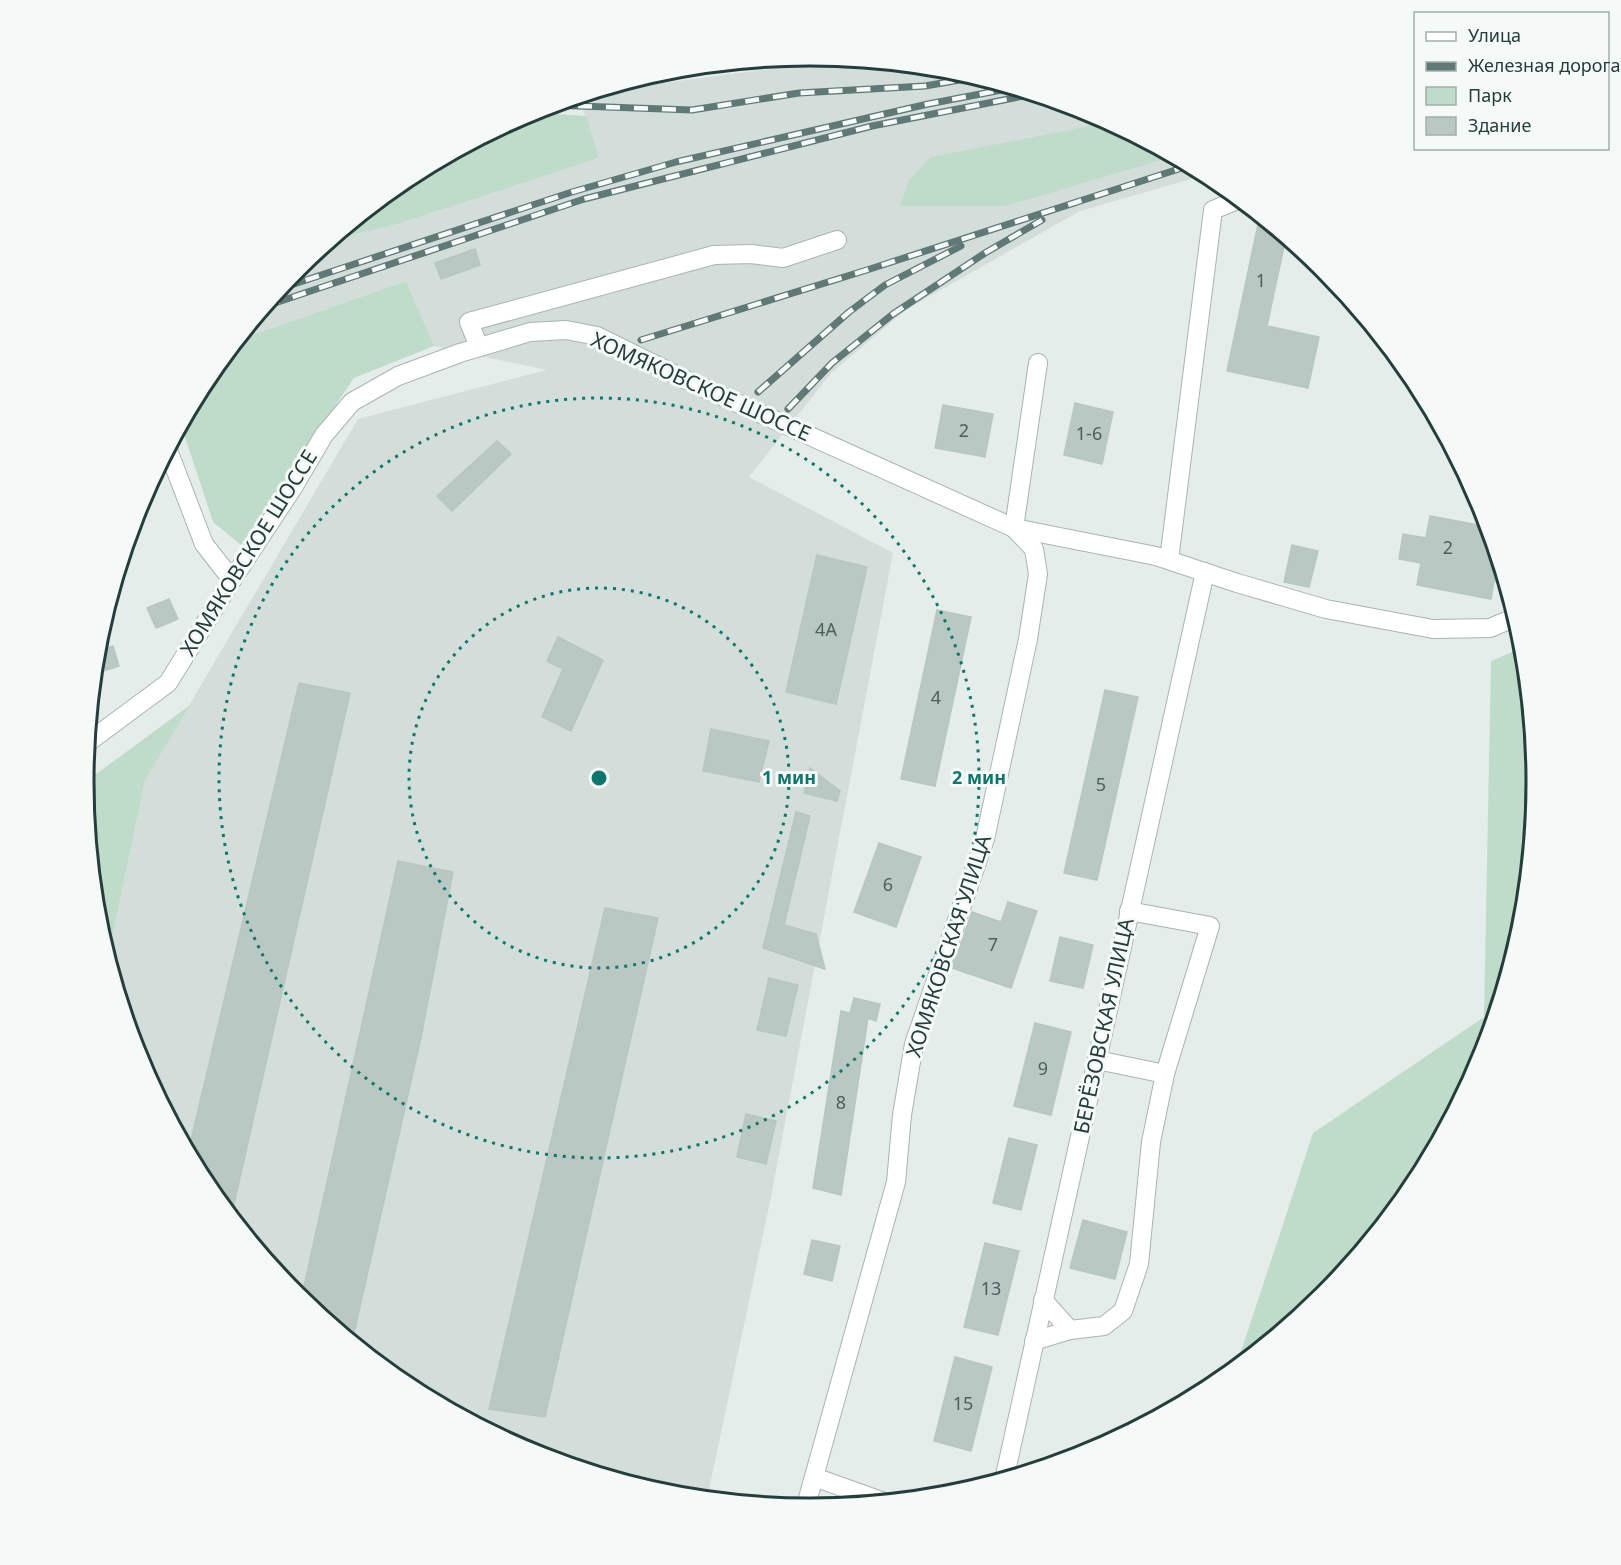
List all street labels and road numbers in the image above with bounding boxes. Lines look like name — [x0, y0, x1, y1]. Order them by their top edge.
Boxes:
street label: ХОМЯКОВСКОЕ ШОССЕ — [587, 325, 816, 447]
street label: ХОМЯКОВСКОЕ ШОССЕ — [173, 444, 323, 661]
street label: ХОМЯКОВСКАЯ УЛИЦА — [899, 830, 997, 1060]
street label: БЕРЁЗОВСКАЯ УЛИЦА — [1066, 915, 1140, 1136]

